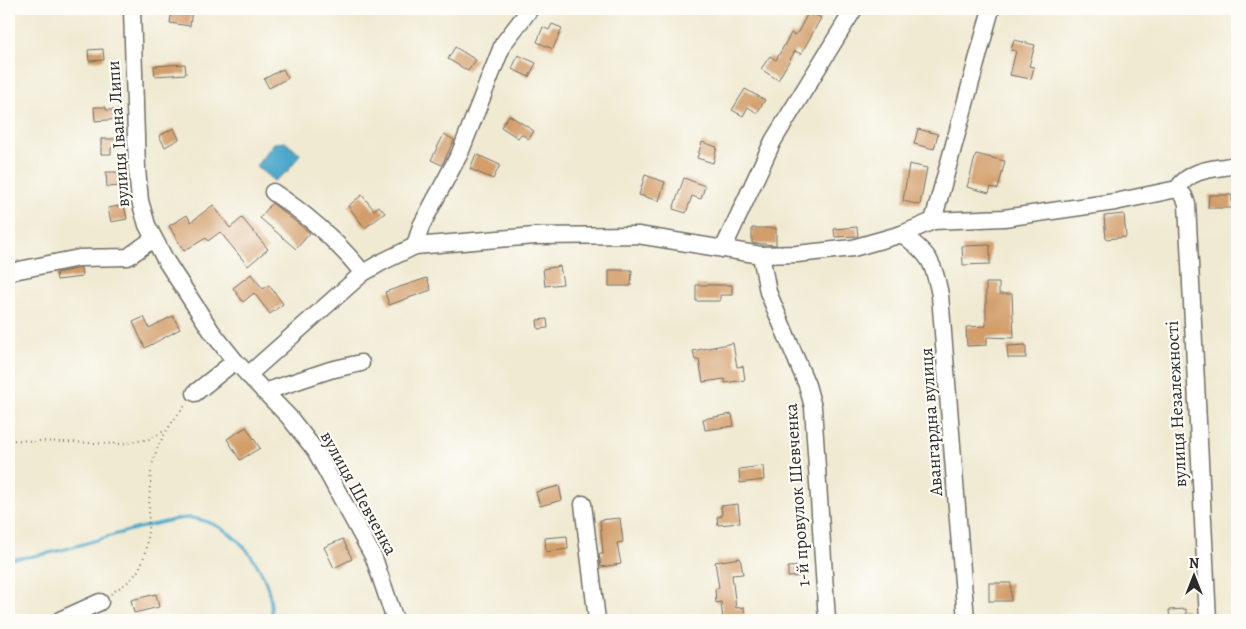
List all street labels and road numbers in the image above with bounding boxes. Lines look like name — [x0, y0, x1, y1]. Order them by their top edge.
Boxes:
street label: вулиця Івана Липи — [101, 60, 135, 208]
street label: вулиця Незалежності — [1160, 320, 1192, 488]
street label: Авангардна вулиця — [914, 347, 948, 498]
street label: 1-й провулок Шевченка — [779, 402, 815, 587]
street label: вулиця Шевченка — [315, 427, 403, 560]

